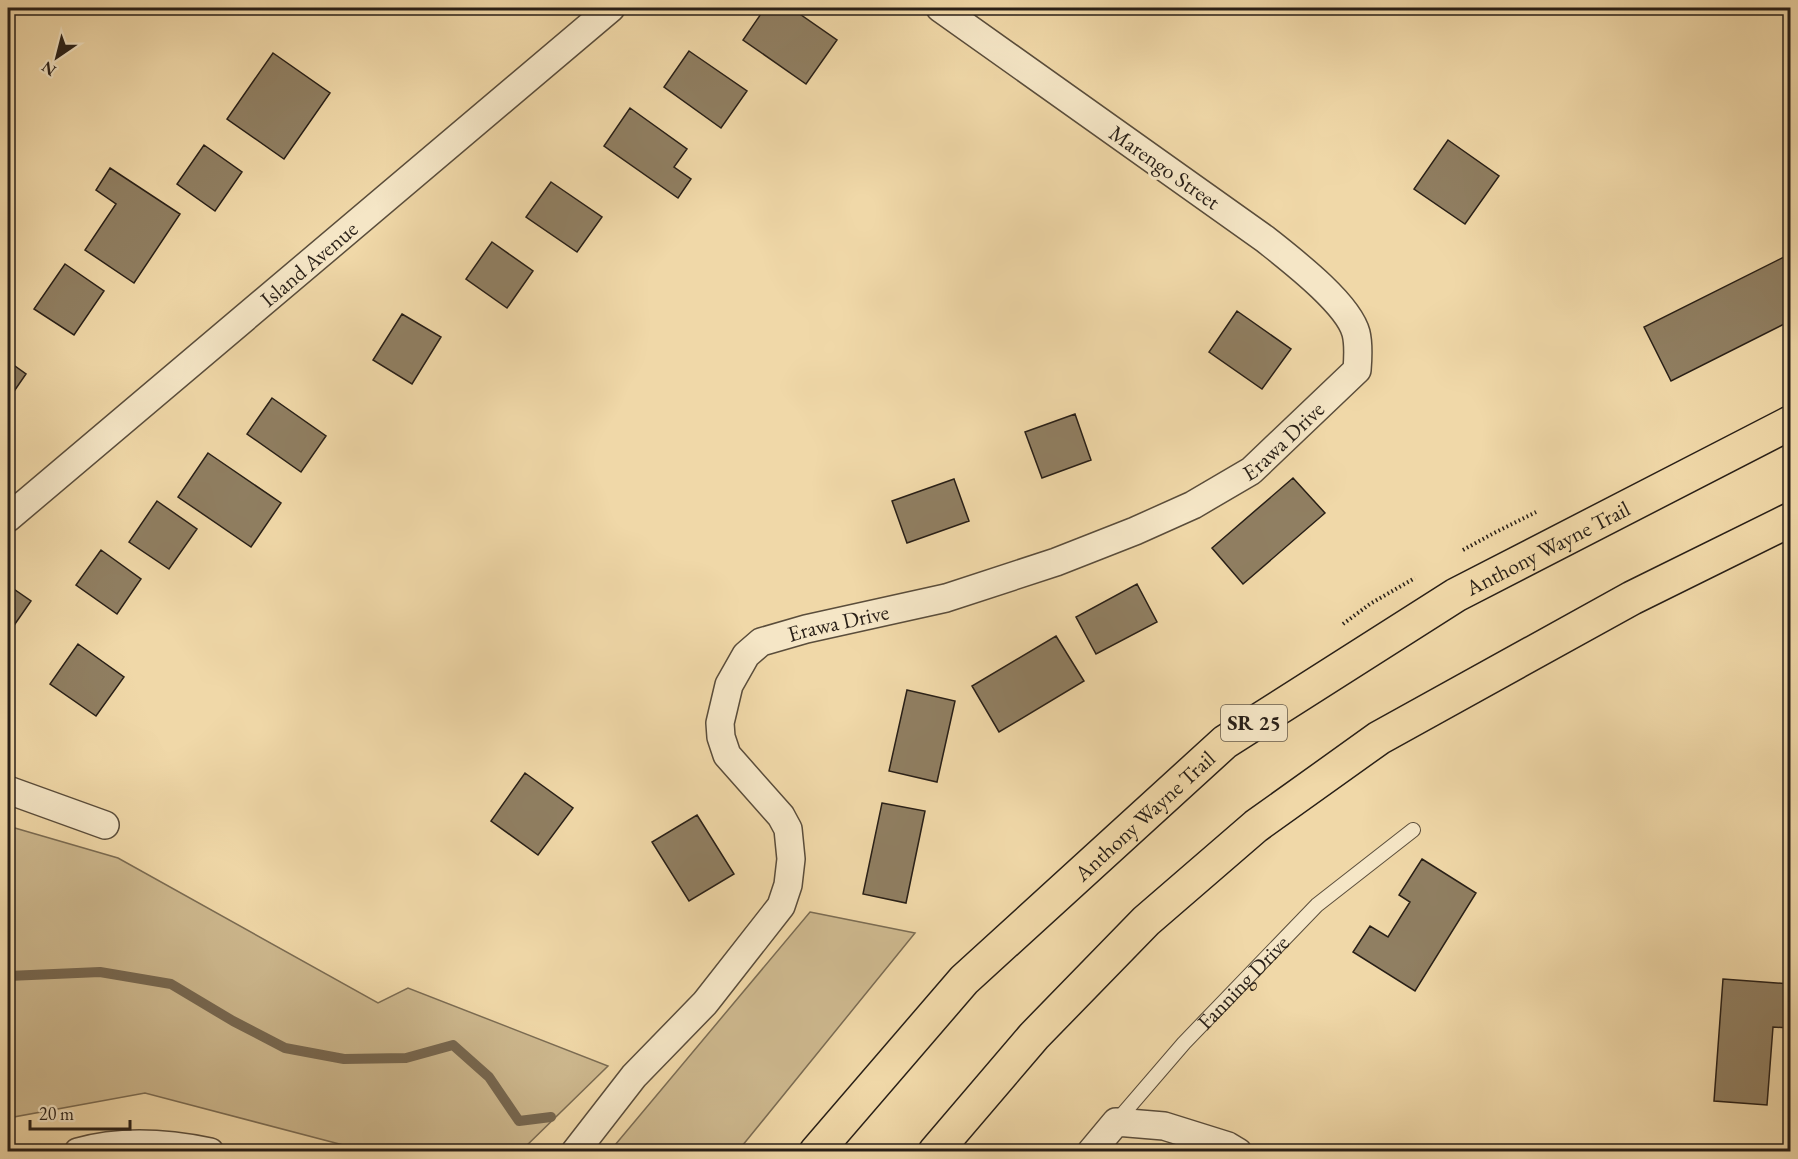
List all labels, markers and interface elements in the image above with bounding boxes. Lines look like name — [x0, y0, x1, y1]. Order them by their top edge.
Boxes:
north arrow — [27, 27, 87, 87]
text: N — [37, 57, 60, 81]
street label: Marengo Street — [1104, 119, 1226, 216]
street label: Island Avenue — [254, 214, 364, 313]
street label: Erawa Drive — [1237, 395, 1331, 488]
street label: Anthony Wayne Trail — [1460, 494, 1635, 603]
street label: Erawa Drive — [784, 597, 892, 649]
road number: SR 25 — [1221, 705, 1287, 741]
street label: Anthony Wayne Trail — [1067, 744, 1221, 888]
street label: Fanning Drive — [1191, 929, 1296, 1036]
scale bar — [30, 1093, 130, 1131]
text: 20 m — [39, 1102, 74, 1125]

